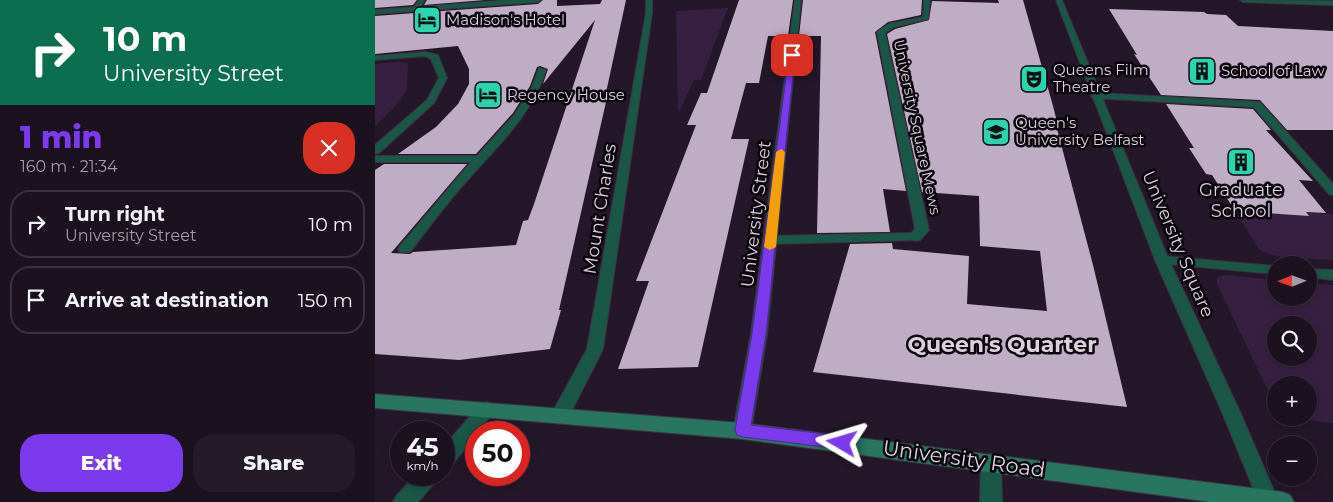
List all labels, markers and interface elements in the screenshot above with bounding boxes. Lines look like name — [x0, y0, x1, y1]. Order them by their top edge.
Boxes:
hotel icon: Madison's Hotel — [412, 5, 442, 35]
place label: Madison's Hotel — [446, 10, 565, 29]
text: 10 m — [103, 17, 187, 60]
icon: right — [20, 20, 85, 85]
pin — [771, 34, 813, 76]
street label: University Square Mews — [890, 38, 945, 216]
icon: arrive — [778, 41, 806, 69]
building icon: School of Law — [1187, 56, 1217, 86]
text: University Street — [103, 60, 284, 87]
place label: Queens Film Theatre — [1053, 60, 1149, 96]
place label: School of Law — [1221, 61, 1325, 80]
theatre icon: Queens Film Theatre — [1019, 64, 1049, 94]
hotel icon: Regency House — [473, 80, 503, 110]
place label: Regency House — [507, 85, 625, 104]
place label: Queen's University Belfast — [1015, 113, 1144, 149]
school or university icon: Queen's University Belfast — [981, 117, 1011, 147]
text: 1 min — [20, 119, 103, 156]
button: close — [303, 122, 355, 174]
street label: University Street — [736, 139, 776, 289]
street label: Mount Charles — [579, 142, 621, 276]
building icon: Graduate School — [1226, 147, 1256, 177]
text: 160 m · 21:34 — [20, 157, 118, 176]
street label: University Square — [1137, 167, 1219, 321]
place label: Graduate School — [1199, 179, 1283, 222]
text: Turn right — [65, 203, 165, 226]
icon: right — [22, 210, 50, 238]
text: 10 m — [308, 213, 353, 236]
text: University Street — [65, 226, 196, 245]
north arrow — [1267, 256, 1317, 306]
map controls — [1267, 256, 1317, 486]
icon: arrive — [22, 286, 50, 314]
text: Arrive at destination — [65, 289, 269, 312]
text: 150 m — [298, 289, 353, 312]
button: search — [1267, 316, 1317, 366]
district label: Queen's Quarter — [907, 331, 1097, 358]
button: + — [1267, 376, 1317, 426]
position arrow — [815, 416, 867, 468]
speed limit sign: 50 — [465, 421, 530, 486]
text: 45 — [406, 432, 439, 462]
button: Exit — [20, 434, 183, 492]
button: Share — [193, 434, 355, 492]
street label: University Road — [881, 435, 1047, 482]
button: − — [1267, 436, 1317, 486]
text: km/h — [406, 458, 439, 473]

